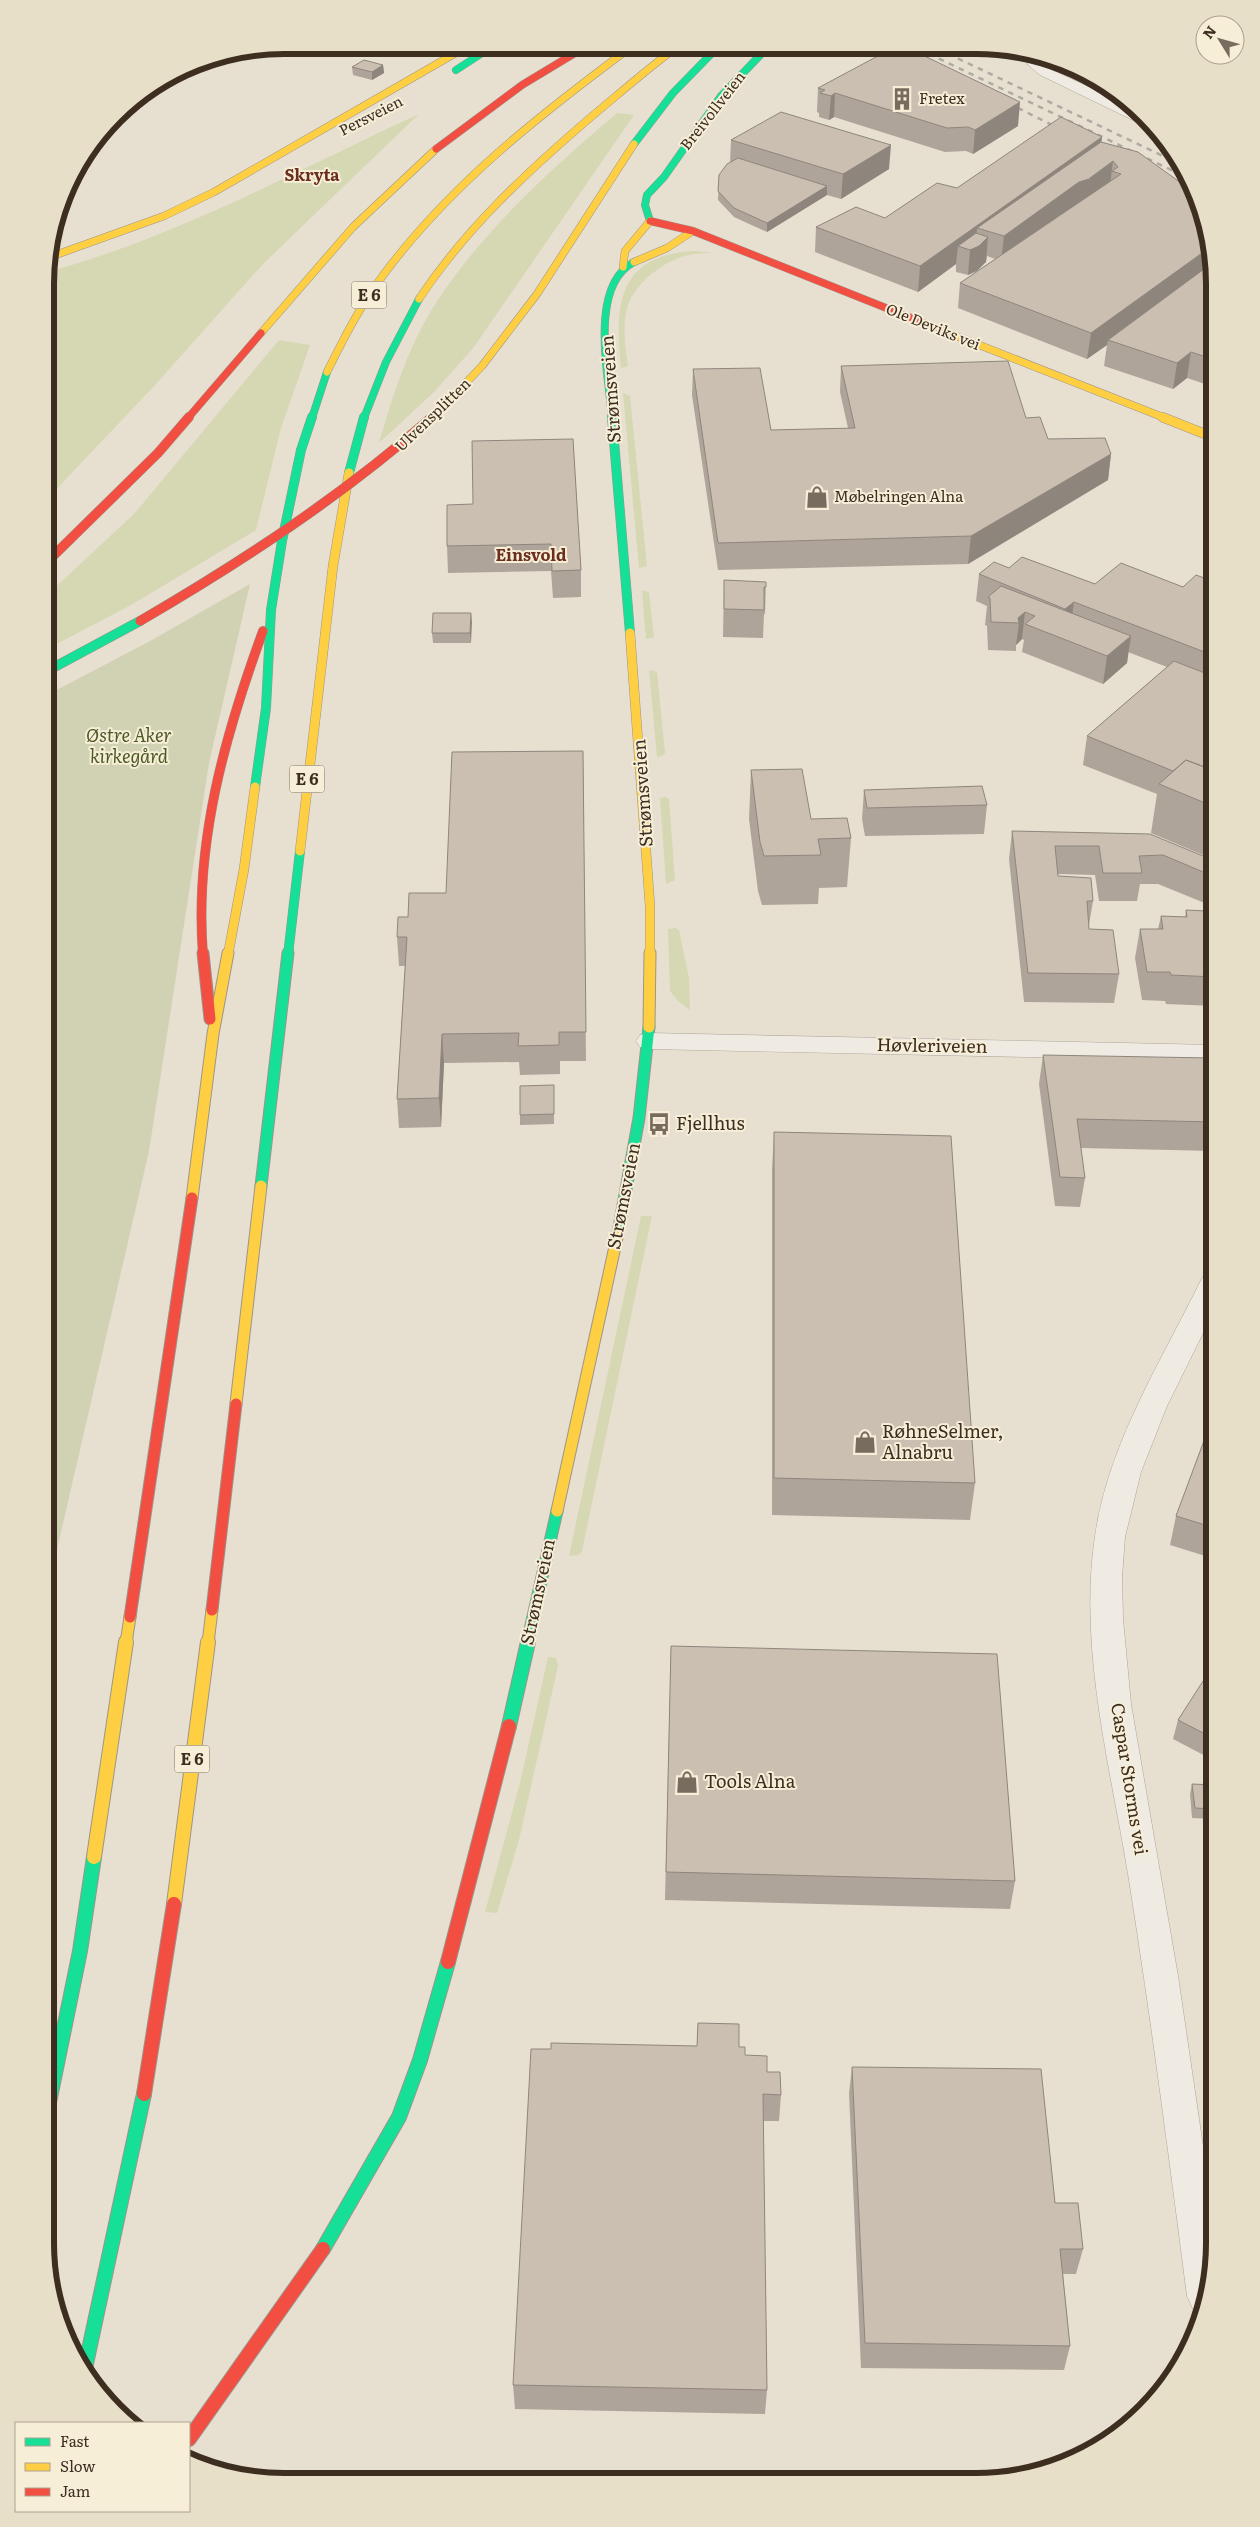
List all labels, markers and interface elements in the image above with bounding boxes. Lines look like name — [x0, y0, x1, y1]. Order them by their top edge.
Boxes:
north arrow — [1195, 15, 1245, 65]
text: N — [1197, 21, 1220, 42]
street label: Breivollveien — [674, 66, 750, 154]
building icon: Fretex — [889, 86, 915, 112]
place label: Fretex — [919, 86, 965, 109]
street label: Persveien — [334, 89, 406, 141]
district label: Skryta — [284, 162, 340, 186]
road number: E 6 — [352, 282, 386, 308]
street label: Ole Deviks vei — [883, 296, 984, 355]
street label: Strømsveien — [592, 334, 627, 444]
street label: Ulvensplitten — [389, 372, 475, 456]
shop icon: Møbelringen Alna — [804, 484, 830, 510]
place label: Møbelringen Alna — [834, 484, 964, 507]
district label: Einsvold — [495, 542, 567, 566]
park label: Østre Aker kirkegård — [86, 721, 172, 769]
street label: Strømsveien — [624, 738, 659, 848]
road number: E 6 — [290, 766, 324, 792]
street label: Høvleriveien — [876, 1030, 988, 1059]
place label: Fjellhus — [676, 1109, 745, 1136]
bus stop icon: Fjellhus — [646, 1111, 672, 1137]
street label: Strømsveien — [599, 1140, 646, 1251]
place label: RøhneSelmer, Alnabru — [882, 1417, 1003, 1465]
shop icon: RøhneSelmer, Alnabru — [852, 1429, 878, 1455]
street label: Strømsveien — [512, 1536, 561, 1647]
street label: Caspar Storms vei — [1105, 1701, 1156, 1857]
road number: E 6 — [174, 1746, 210, 1772]
place label: Tools Alna — [704, 1767, 796, 1794]
shop icon: Tools Alna — [674, 1769, 700, 1795]
legend — [15, 2422, 190, 2512]
text: Fast — [60, 2429, 89, 2452]
text: Slow — [60, 2454, 95, 2477]
text: Jam — [60, 2479, 91, 2502]

